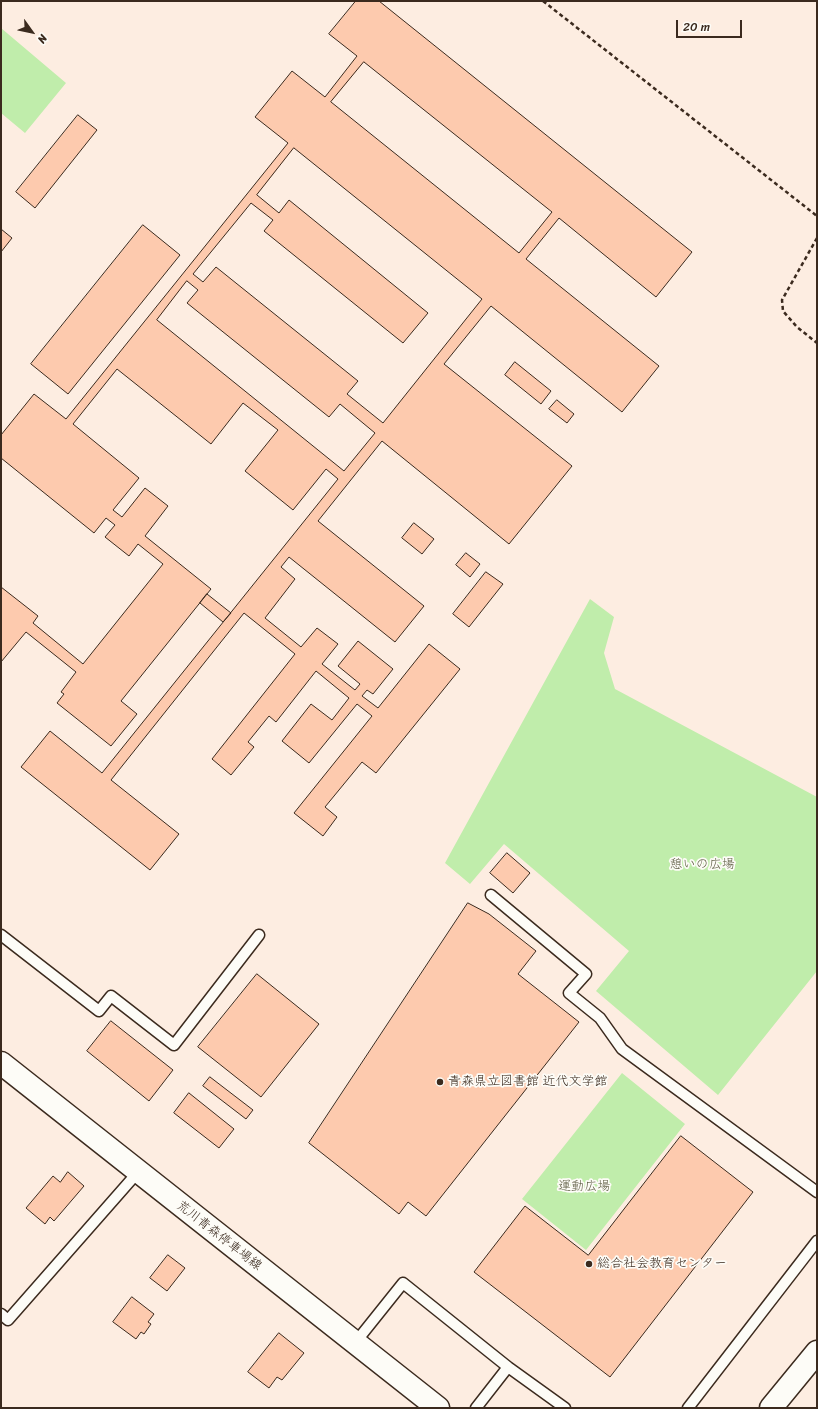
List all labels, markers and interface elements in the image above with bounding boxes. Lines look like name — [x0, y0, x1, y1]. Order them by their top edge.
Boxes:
north arrow — [12, 12, 52, 52]
scale bar — [678, 12, 744, 38]
text: 20 m — [683, 16, 710, 38]
text: N — [32, 30, 53, 47]
park label: 憩いの広場 — [670, 857, 734, 873]
place label: 青森県立図書館 近代文学館 — [448, 1074, 607, 1090]
marker: 青森県立図書館 近代文学館 — [435, 1077, 445, 1087]
park label: 運動広場 — [558, 1179, 610, 1195]
street label: 荒川青森停車場線 — [173, 1198, 265, 1274]
place label: 総合社会教育センター — [597, 1256, 727, 1272]
marker: 総合社会教育センター — [584, 1259, 594, 1269]

